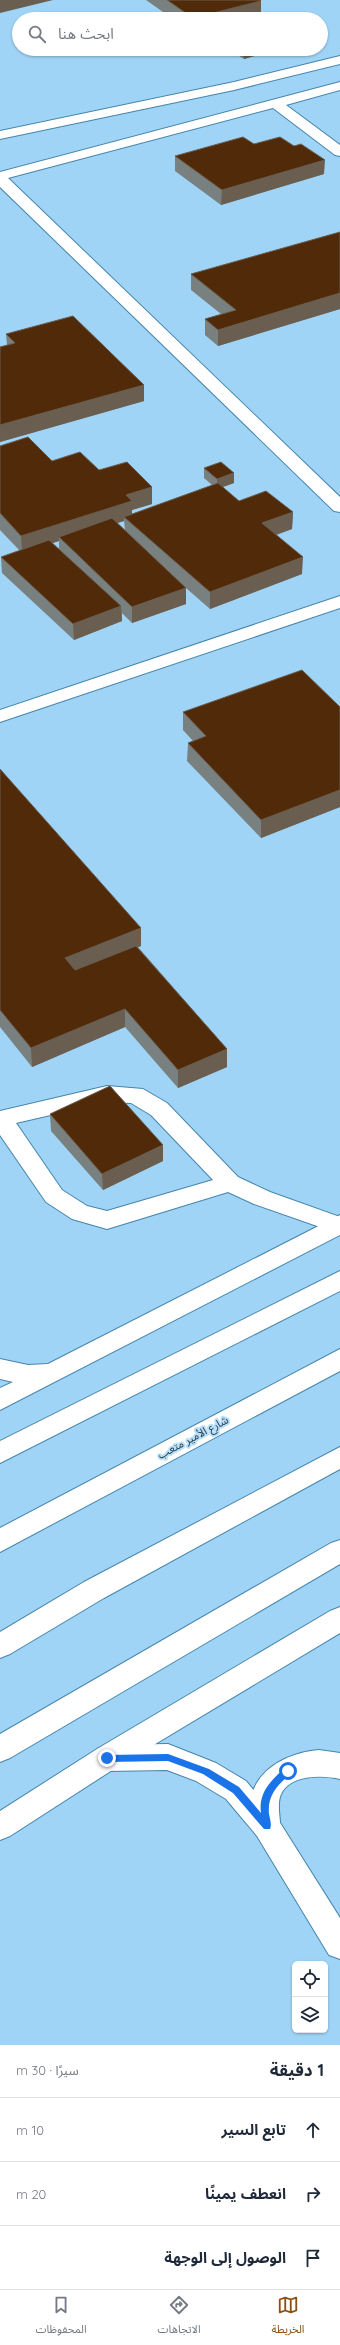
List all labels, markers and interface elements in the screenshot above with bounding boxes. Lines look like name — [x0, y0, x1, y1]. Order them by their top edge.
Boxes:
search box — [12, 12, 328, 56]
icon: search — [26, 23, 48, 45]
text: ابحث هنا — [58, 24, 114, 43]
street label: شارع الأمير متعب — [155, 1412, 232, 1462]
route end — [98, 1749, 116, 1767]
route start — [279, 1762, 297, 1780]
map controls — [292, 1961, 328, 2033]
button: locate — [292, 1961, 328, 1997]
button: layers — [292, 1997, 328, 2033]
text: 1 دقيقة — [270, 2059, 324, 2080]
text: سيرًا · 30 m — [16, 2062, 79, 2078]
icon: ahead — [302, 2119, 324, 2141]
text: تابع السير — [222, 2120, 286, 2139]
text: 10 m — [16, 2122, 44, 2138]
icon: right — [302, 2183, 324, 2205]
text: انعطف يمينًا — [205, 2184, 286, 2203]
text: 20 m — [16, 2186, 46, 2202]
icon: arrive — [302, 2247, 324, 2269]
text: الوصول إلى الوجهة — [164, 2248, 286, 2267]
tab: المحفوظات — [36, 2294, 87, 2341]
tab: الاتجاهات — [158, 2294, 201, 2341]
tab: الخريطة — [272, 2294, 305, 2341]

